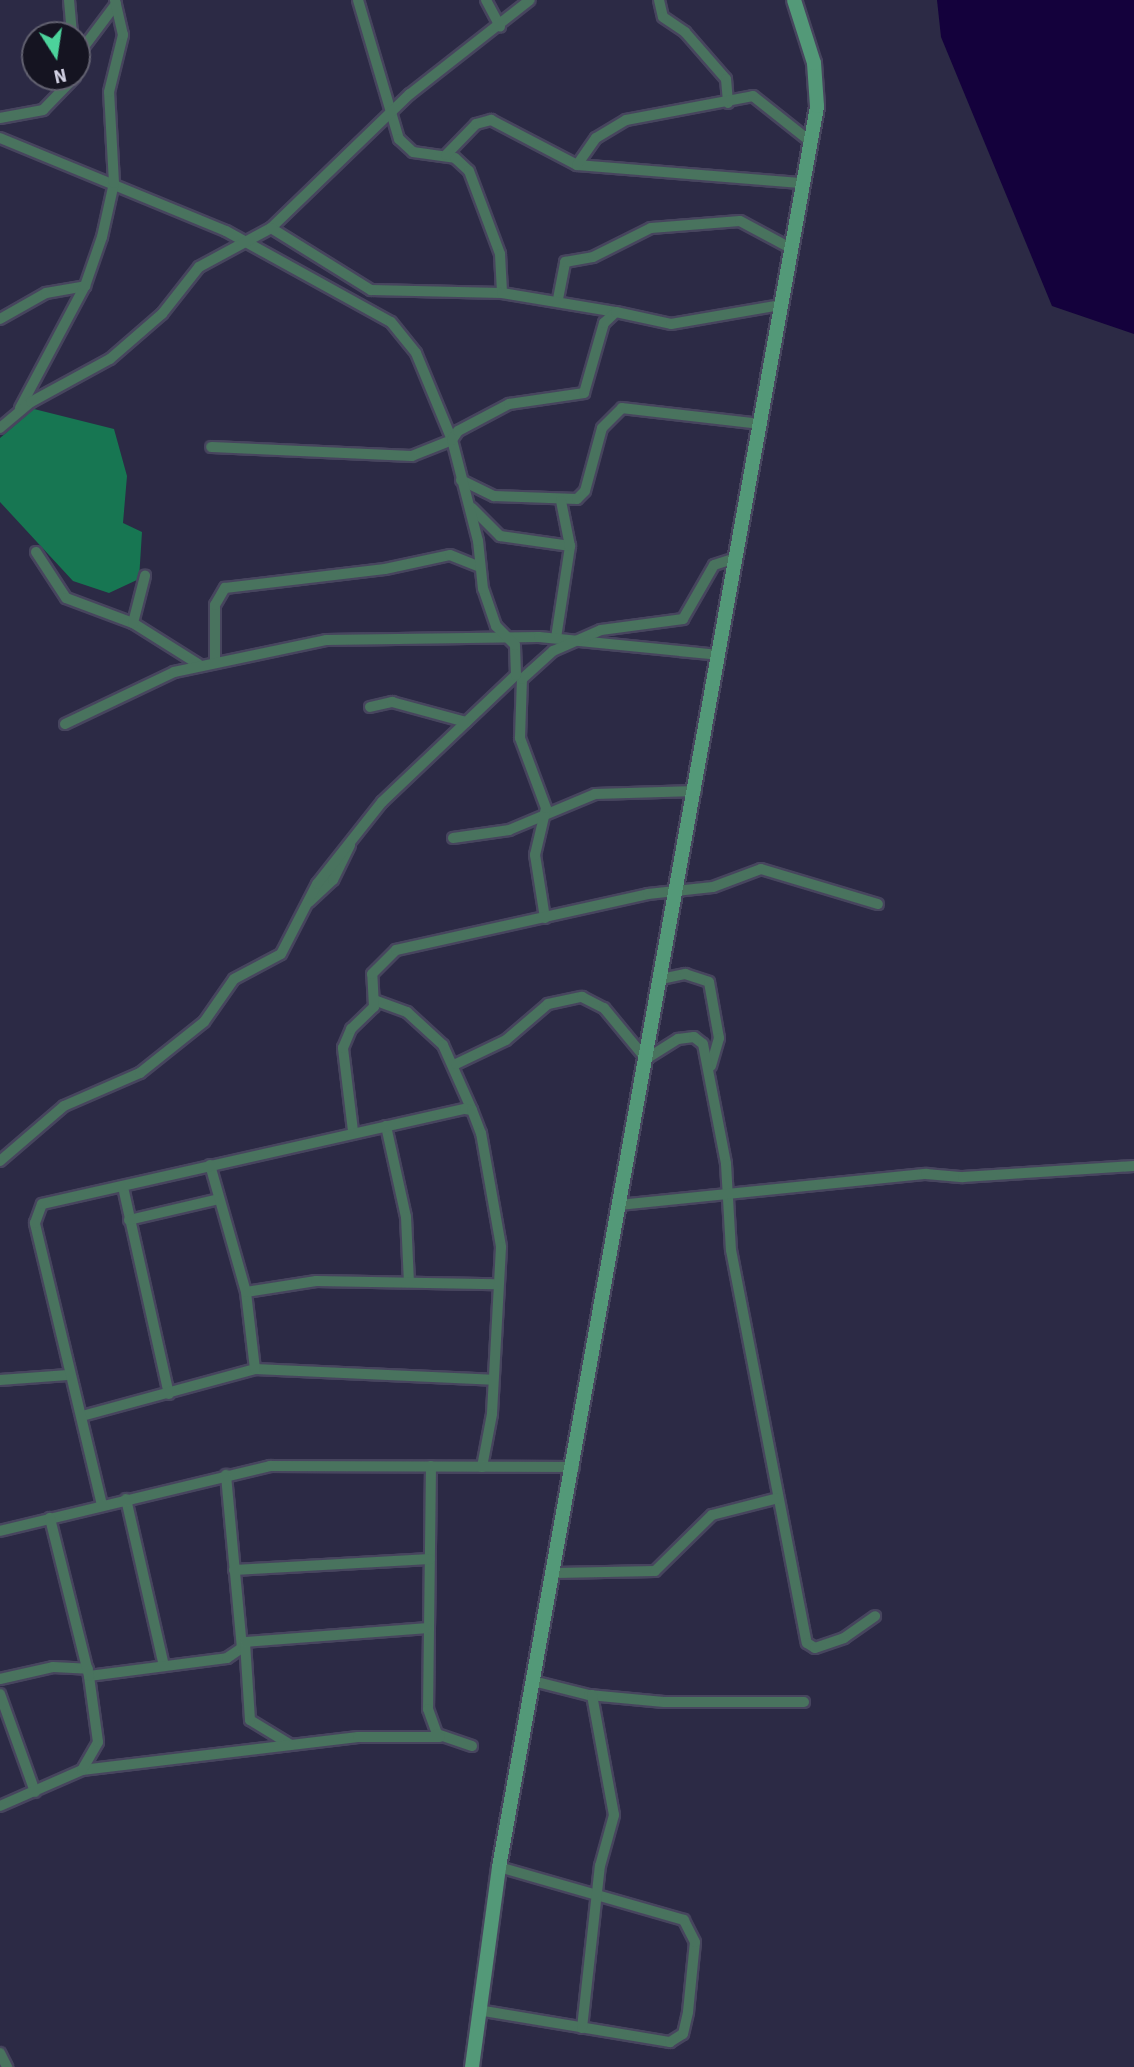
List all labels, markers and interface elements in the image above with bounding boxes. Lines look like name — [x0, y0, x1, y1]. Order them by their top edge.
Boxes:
north arrow — [21, 21, 91, 91]
text: N — [51, 61, 69, 90]

